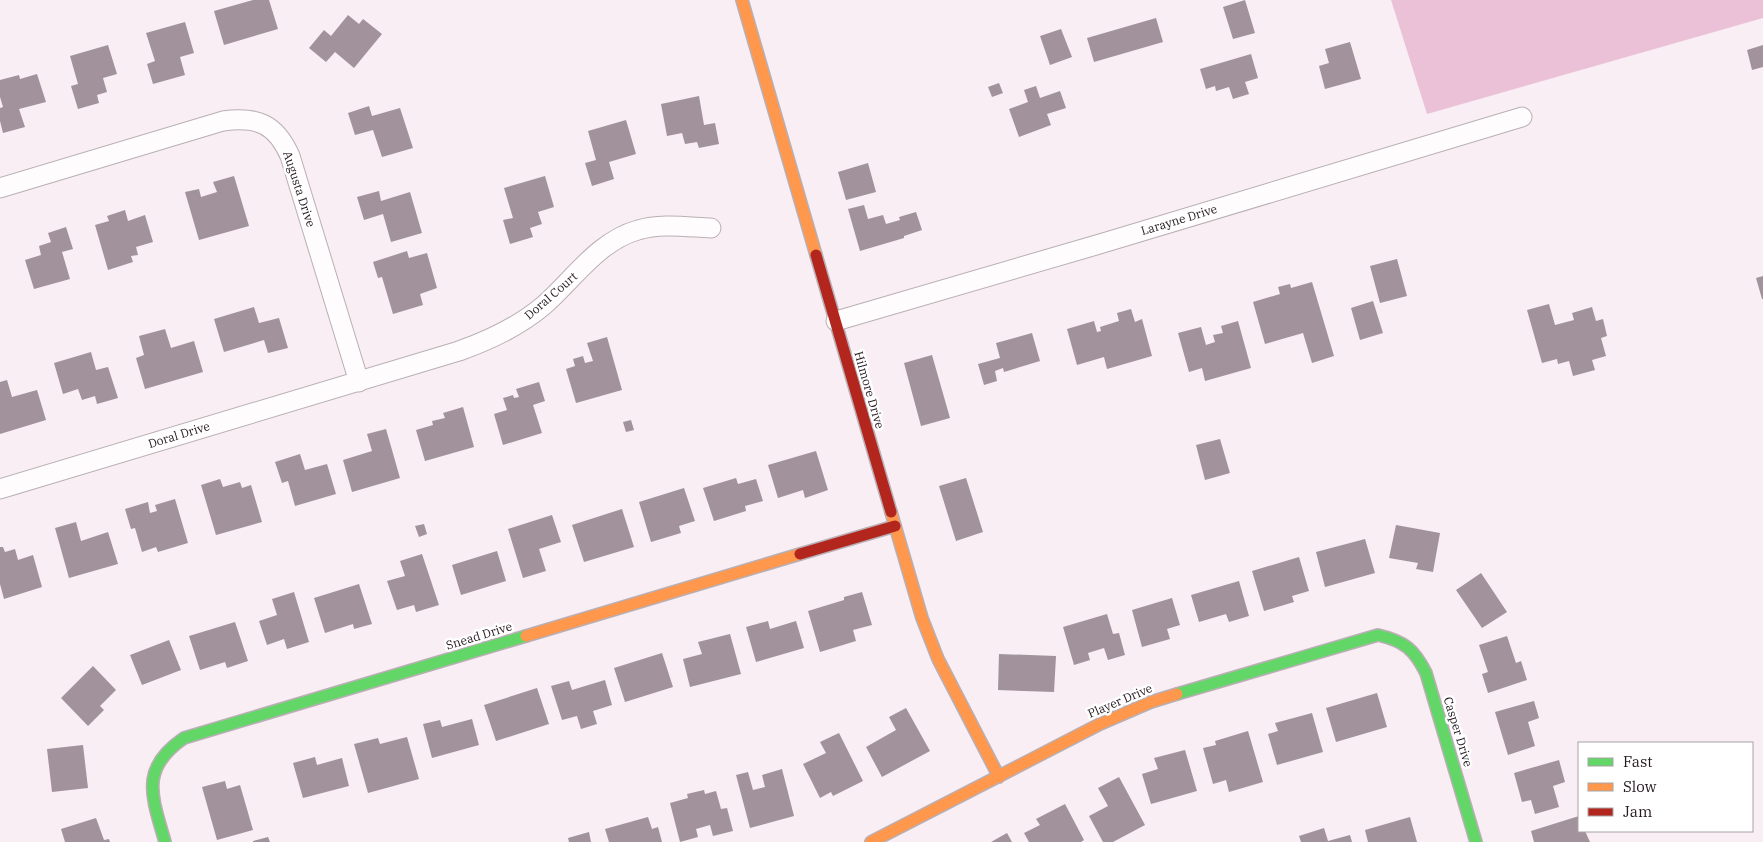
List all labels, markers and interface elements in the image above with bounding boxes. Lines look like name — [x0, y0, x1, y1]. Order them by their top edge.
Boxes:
street label: Augusta Drive — [280, 149, 319, 229]
street label: Larayne Drive — [1139, 201, 1219, 238]
street label: Doral Court — [521, 269, 580, 323]
street label: Hilmore Drive — [851, 349, 888, 430]
street label: Doral Drive — [146, 418, 212, 451]
street label: Snead Drive — [444, 618, 514, 653]
street label: Player Drive — [1085, 680, 1154, 721]
street label: Casper Drive — [1441, 695, 1476, 769]
legend — [1578, 742, 1753, 832]
text: Fast — [1623, 752, 1653, 771]
text: Slow — [1623, 777, 1657, 796]
text: Jam — [1623, 802, 1652, 821]

